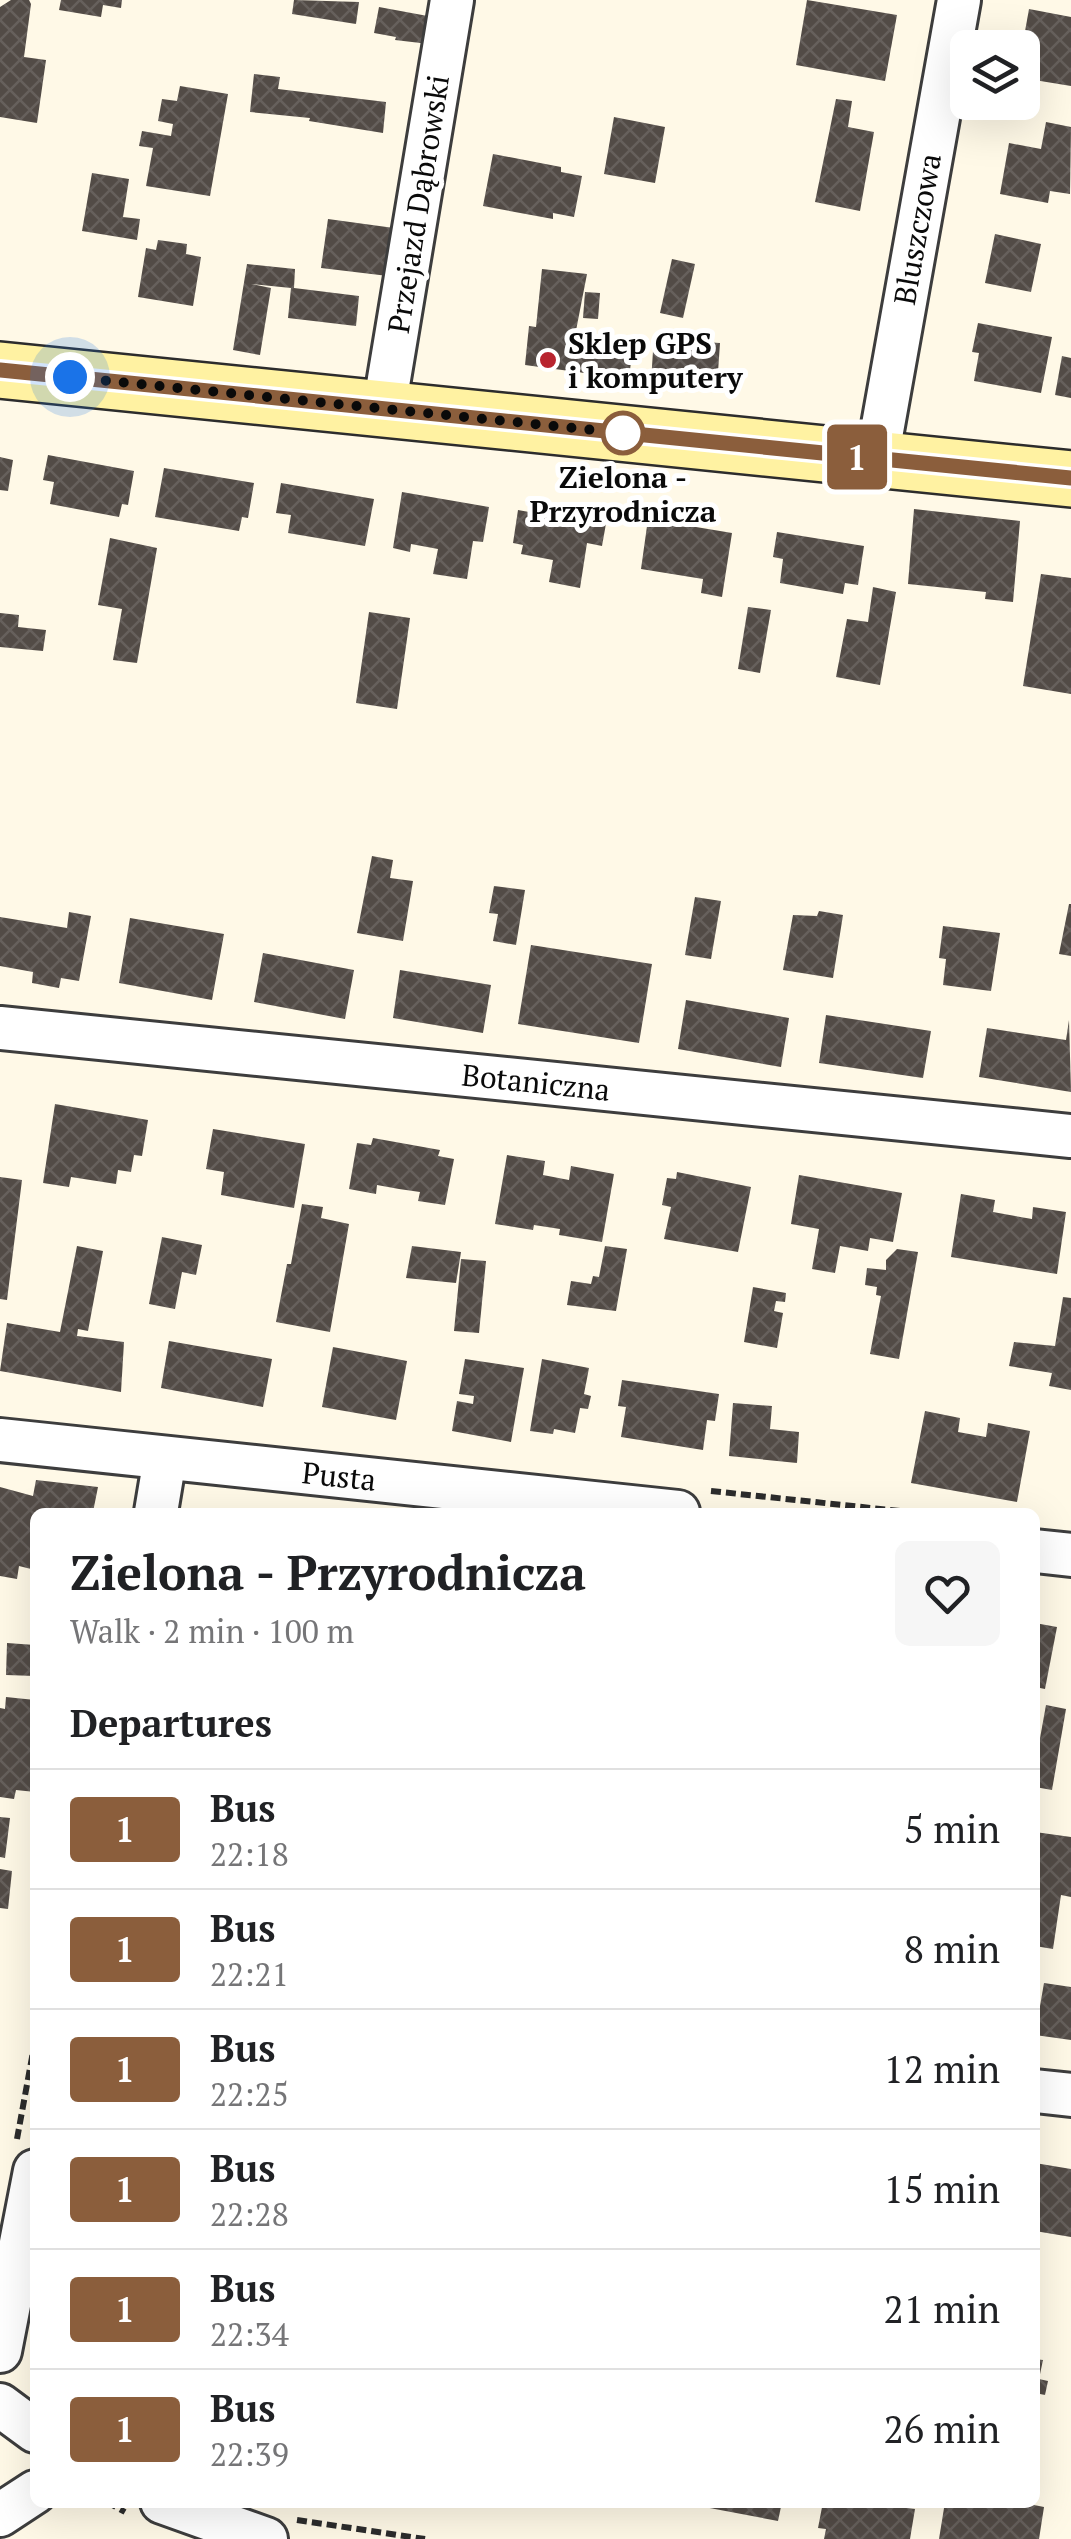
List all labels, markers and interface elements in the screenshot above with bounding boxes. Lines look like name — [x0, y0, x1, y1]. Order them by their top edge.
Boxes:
map controls — [950, 30, 1040, 120]
button: layers — [950, 30, 1040, 120]
street label: Przejazd Dąbrowski — [378, 72, 458, 336]
street label: Bluszczowa — [884, 150, 950, 308]
place label: Sklep GPS i komputery — [568, 323, 744, 397]
marker: Sklep GPS i komputery — [537, 349, 559, 371]
your location — [45, 352, 95, 402]
marker: Zielona - Przyrodnicza — [602, 412, 644, 454]
line badge: 1 — [824, 424, 890, 490]
text: 1 — [847, 434, 867, 480]
place label: Zielona - Przyrodnicza — [529, 457, 717, 531]
street label: Botaniczna — [460, 1054, 612, 1110]
street label: Pusta — [300, 1452, 378, 1500]
text: Zielona - Przyrodnicza — [70, 1540, 586, 1604]
button: heart — [895, 1541, 1000, 1646]
text: Walk · 2 min · 100 m — [70, 1610, 354, 1652]
text: Departures — [70, 1698, 272, 1748]
text: Bus — [210, 1783, 275, 1833]
text: 5 min — [904, 1804, 1000, 1854]
text: 1 — [115, 1806, 135, 1852]
text: 22:18 — [210, 1833, 289, 1875]
text: Bus — [210, 1903, 275, 1953]
text: 8 min — [904, 1924, 1000, 1974]
text: 1 — [115, 1926, 135, 1972]
text: 22:21 — [210, 1953, 289, 1995]
text: Bus — [210, 2023, 275, 2073]
text: 12 min — [883, 2044, 1000, 2094]
text: 1 — [115, 2046, 135, 2092]
text: 22:25 — [210, 2073, 289, 2115]
text: Bus — [210, 2143, 275, 2193]
text: 15 min — [883, 2164, 1000, 2214]
text: 1 — [115, 2166, 135, 2212]
text: 22:28 — [210, 2193, 289, 2235]
text: Bus — [210, 2263, 275, 2313]
text: 21 min — [883, 2284, 1000, 2334]
text: 1 — [115, 2286, 135, 2332]
text: 22:34 — [210, 2313, 289, 2355]
text: Bus — [210, 2383, 275, 2433]
text: 26 min — [883, 2404, 1000, 2454]
text: 1 — [115, 2406, 135, 2452]
text: 22:39 — [210, 2433, 289, 2475]

